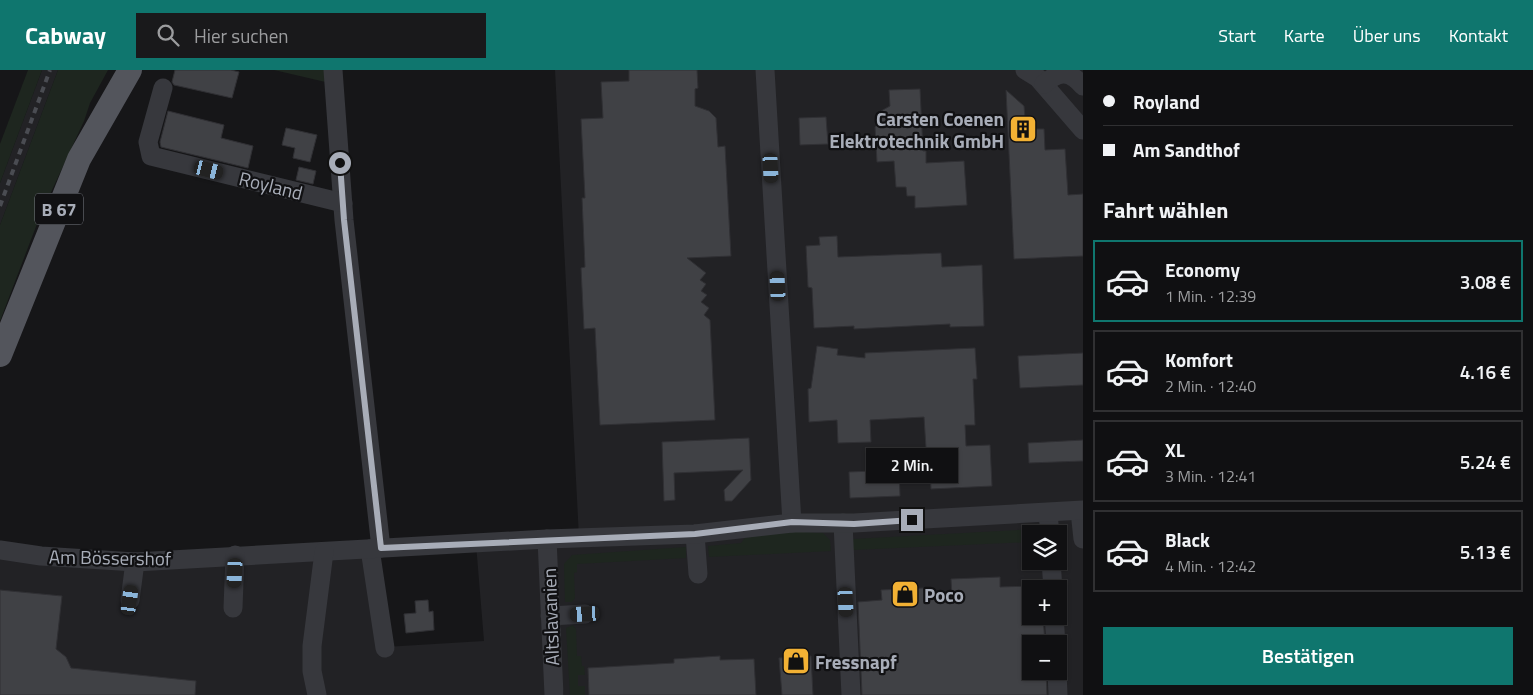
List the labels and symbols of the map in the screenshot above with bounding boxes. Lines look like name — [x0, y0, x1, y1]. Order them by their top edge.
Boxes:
place label: Carsten Coenen Elektrotechnik GmbH — [829, 104, 1004, 155]
building icon: Carsten Coenen Elektrotechnik GmbH — [1008, 114, 1038, 144]
route start — [329, 152, 351, 174]
car — [762, 153, 779, 183]
car — [192, 159, 225, 181]
street label: Royland — [236, 163, 306, 207]
road number: B 67 — [35, 194, 83, 224]
car — [769, 271, 786, 301]
callout: 2 Min. — [866, 448, 958, 482]
route end — [901, 509, 923, 531]
street label: Am Bössershof — [49, 541, 172, 573]
car — [226, 558, 243, 588]
street label: Altslavanien — [534, 568, 566, 666]
shop icon: Poco — [890, 579, 920, 609]
place label: Poco — [924, 580, 964, 609]
car — [120, 584, 139, 616]
car — [837, 587, 854, 617]
car — [569, 606, 600, 622]
shop icon: Fressnapf — [781, 646, 811, 676]
place label: Fressnapf — [815, 647, 897, 676]

